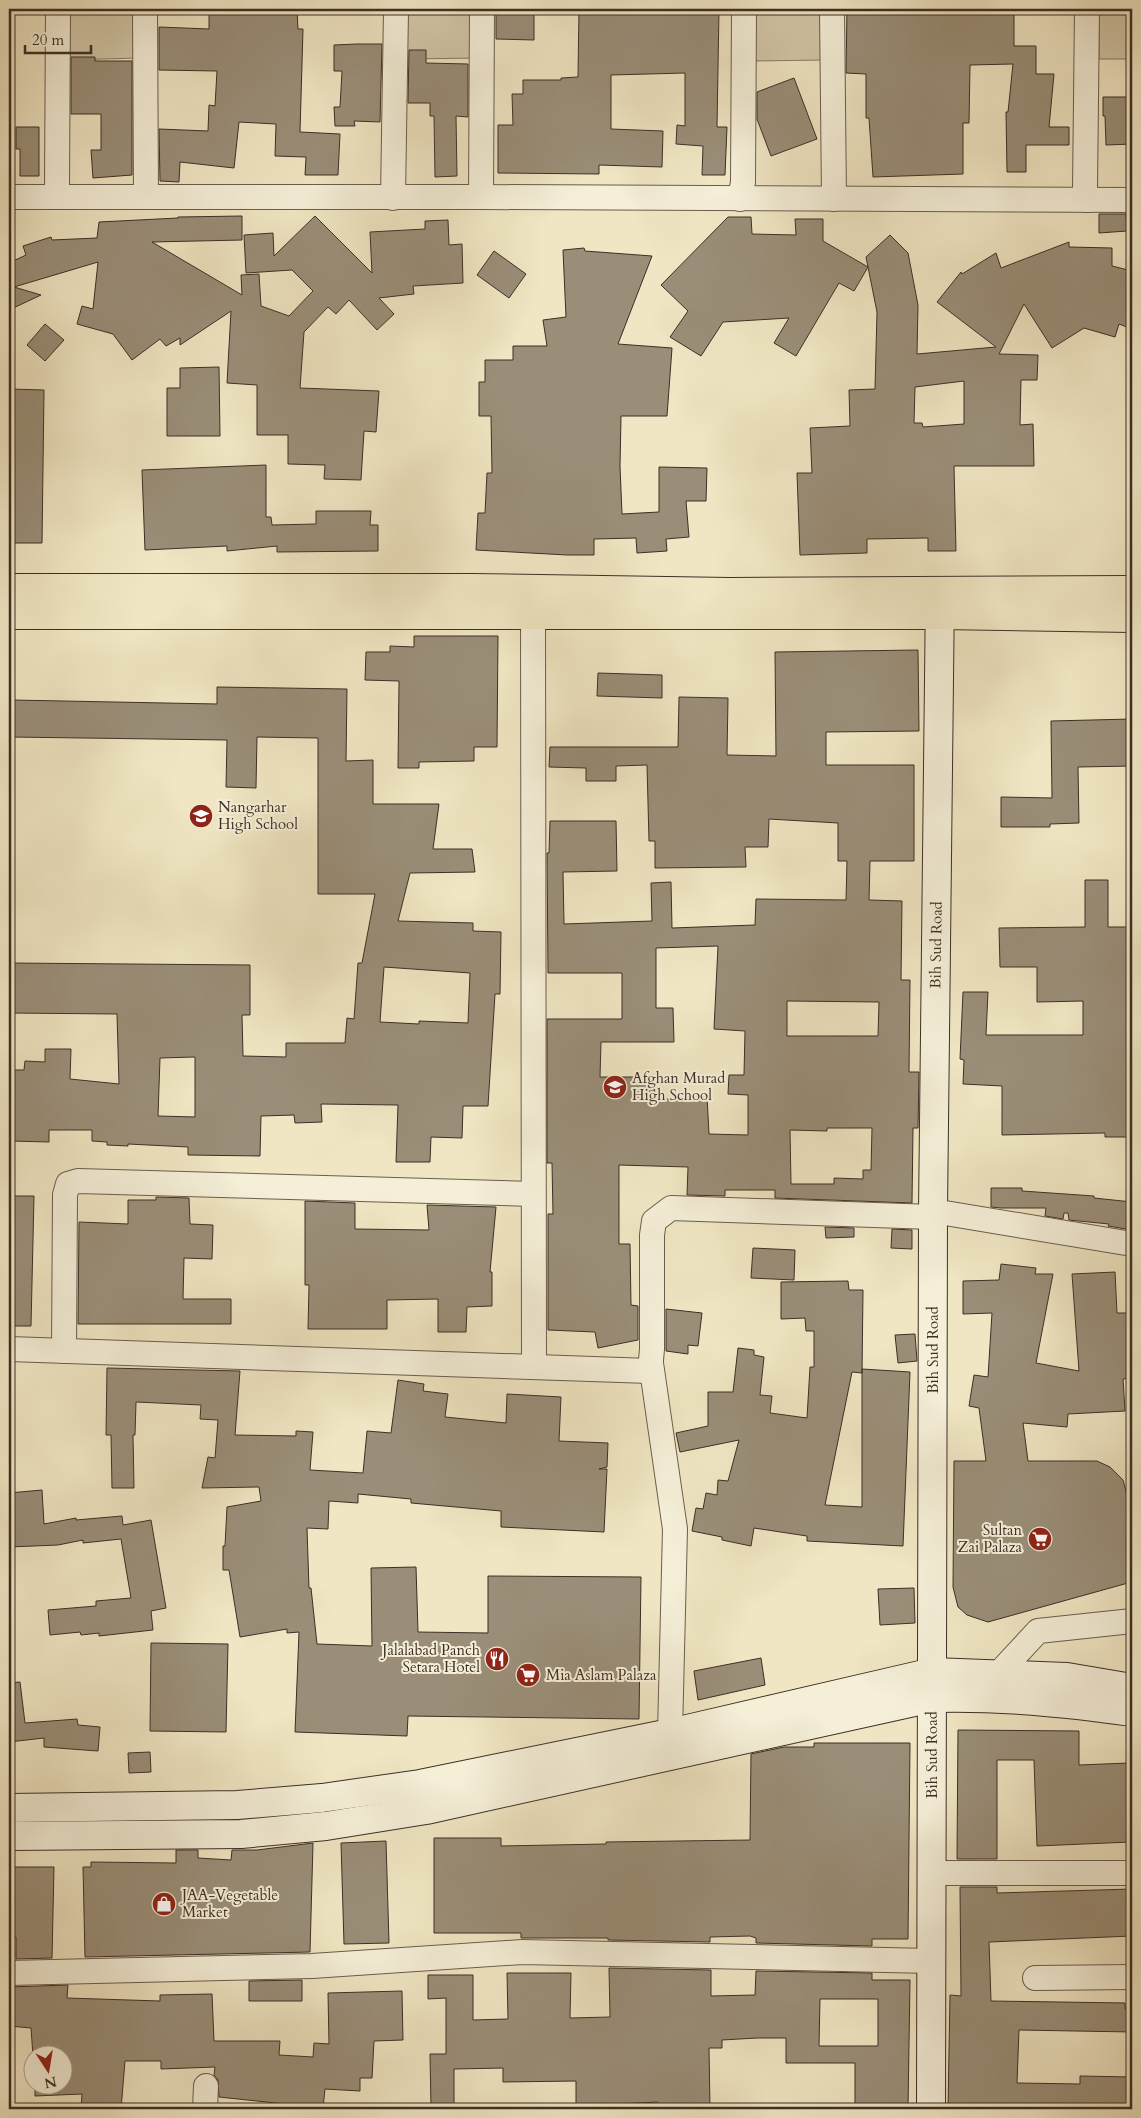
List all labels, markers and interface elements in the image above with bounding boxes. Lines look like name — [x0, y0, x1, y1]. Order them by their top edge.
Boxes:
scale bar — [25, 22, 91, 54]
text: 20 m — [32, 30, 64, 50]
place label: Nangarhar High School — [218, 797, 298, 834]
school or university icon: Nangarhar High School — [188, 803, 214, 829]
street label: Bih Sud Road — [925, 901, 947, 989]
place label: Afghan Murad High School — [632, 1068, 725, 1105]
school or university icon: Afghan Murad High School — [602, 1074, 628, 1100]
street label: Bih Sud Road — [923, 1306, 943, 1394]
place label: Sultan Zai Palaza — [958, 1520, 1023, 1557]
supermarket icon: Sultan Zai Palaza — [1027, 1526, 1053, 1552]
place label: Jalalabad Panch Setara Hotel — [380, 1640, 481, 1677]
restaurant icon: Jalalabad Panch Setara Hotel — [484, 1646, 510, 1672]
supermarket icon: Mia Aslam Palaza — [515, 1662, 541, 1688]
place label: Mia Aslam Palaza — [546, 1665, 657, 1685]
street label: Bih Sud Road — [922, 1711, 942, 1799]
place label: JAA-Vegetable Market — [180, 1885, 278, 1922]
shop icon: JAA-Vegetable Market — [151, 1891, 177, 1917]
north arrow — [22, 2046, 72, 2096]
text: N — [43, 2072, 59, 2093]

